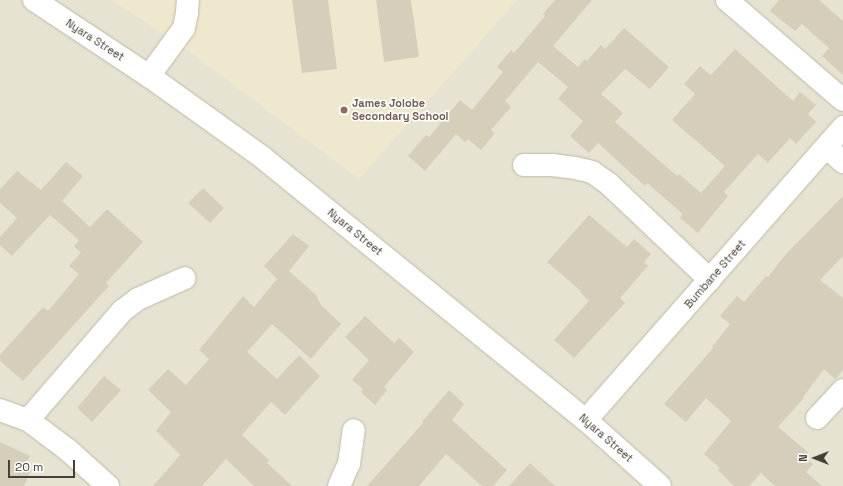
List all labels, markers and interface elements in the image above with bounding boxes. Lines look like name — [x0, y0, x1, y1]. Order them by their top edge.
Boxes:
street label: Nyara Street — [63, 16, 127, 64]
place label: James Jolobe Secondary School — [352, 97, 449, 123]
marker: James Jolobe Secondary School — [339, 105, 349, 115]
street label: Nyara Street — [325, 206, 385, 258]
street label: Bumbane Street — [682, 237, 748, 311]
street label: Nyara Street — [576, 411, 636, 465]
north arrow — [795, 438, 835, 478]
scale bar — [10, 452, 77, 478]
text: N — [796, 454, 810, 462]
text: 20 m — [15, 459, 43, 475]

